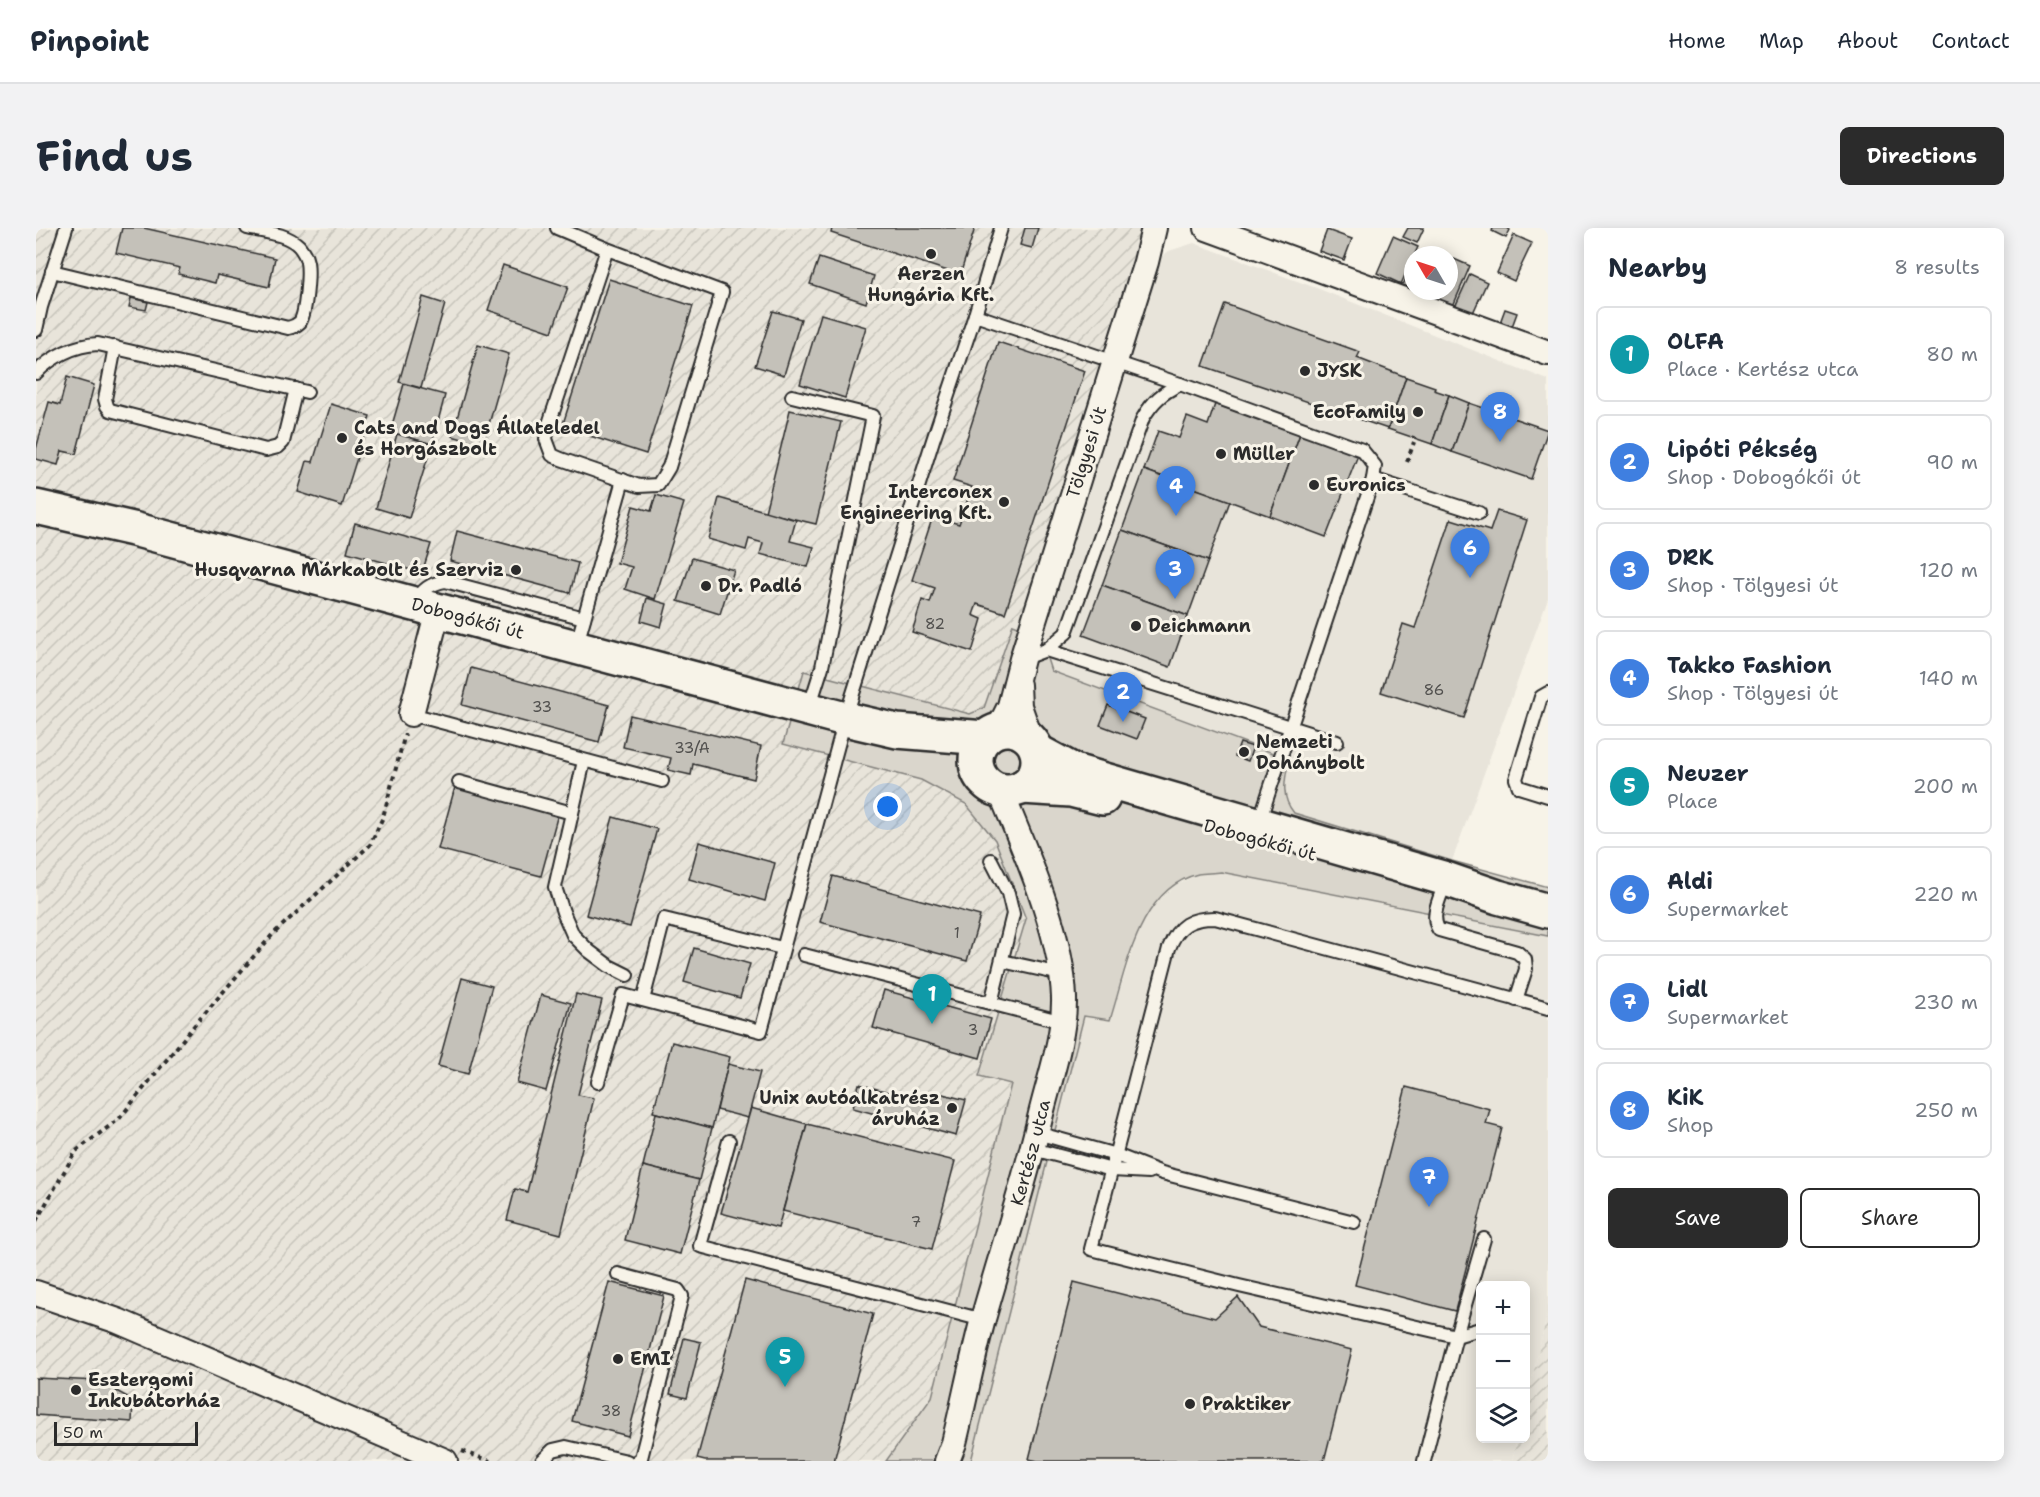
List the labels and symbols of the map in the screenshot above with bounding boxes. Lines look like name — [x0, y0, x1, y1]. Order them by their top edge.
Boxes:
north arrow — [1404, 246, 1458, 300]
marker: Aerzen Hungária Kft. — [924, 247, 938, 261]
place label: Aerzen Hungária Kft. — [868, 262, 994, 307]
place label: JYSK — [1317, 359, 1362, 383]
marker: JYSK — [1298, 364, 1312, 378]
pin: 8 — [1480, 392, 1520, 442]
place label: EcoFamily — [1313, 400, 1406, 424]
street label: Tölgyesi út — [1061, 403, 1112, 501]
marker: EcoFamily — [1411, 405, 1425, 419]
place label: Cats and Dogs Állateledel és Horgászbolt — [354, 414, 600, 461]
marker: Cats and Dogs Állateledel és Horgászbolt — [335, 431, 349, 445]
place label: Müller — [1233, 442, 1295, 466]
marker: Müller — [1214, 447, 1228, 461]
pin: 4 — [1156, 466, 1196, 516]
place label: Euronics — [1326, 473, 1406, 497]
marker: Euronics — [1307, 478, 1321, 492]
place label: Interconex Engineering Kft. — [840, 480, 992, 525]
marker: Interconex Engineering Kft. — [997, 495, 1011, 509]
pin: 6 — [1450, 528, 1490, 578]
pin: 3 — [1156, 550, 1194, 599]
place label: Husqvarna Márkabolt és Szerviz — [195, 558, 504, 582]
marker: Husqvarna Márkabolt és Szerviz — [509, 563, 523, 577]
place label: Dr. Padló — [718, 574, 802, 598]
marker: Dr. Padló — [699, 579, 713, 593]
street label: Dobogókői út — [409, 592, 527, 645]
house number: 82 — [925, 614, 945, 634]
place label: Deichmann — [1148, 614, 1251, 638]
marker: Deichmann — [1129, 619, 1143, 633]
pin: 2 — [1104, 672, 1142, 722]
house number: 86 — [1424, 680, 1444, 700]
house number: 33 — [532, 697, 552, 717]
place label: Nemzeti Dohánybolt — [1256, 730, 1365, 775]
house number: 33/A — [674, 738, 710, 758]
marker: Nemzeti Dohánybolt — [1237, 745, 1251, 759]
your location — [873, 792, 902, 821]
street label: Dobogókői út — [1201, 813, 1319, 867]
house number: 1 — [954, 923, 960, 943]
pin: 1 — [912, 974, 952, 1024]
house number: 3 — [968, 1020, 978, 1040]
place label: Unix autóalkatrész áruház — [759, 1086, 940, 1131]
street label: Kertész utca — [1005, 1097, 1056, 1208]
marker: Unix autóalkatrész áruház — [945, 1101, 959, 1115]
pin: 7 — [1410, 1158, 1448, 1207]
house number: 7 — [911, 1212, 921, 1232]
pin: 5 — [766, 1338, 804, 1387]
place label: EMI — [630, 1347, 671, 1371]
marker: EMI — [611, 1352, 625, 1366]
place label: Esztergomi Inkubátorház — [88, 1368, 221, 1413]
marker: Esztergomi Inkubátorház — [69, 1383, 83, 1397]
place label: Praktiker — [1202, 1392, 1292, 1416]
marker: Praktiker — [1183, 1397, 1197, 1411]
house number: 38 — [601, 1401, 621, 1421]
scale bar — [54, 1419, 198, 1446]

